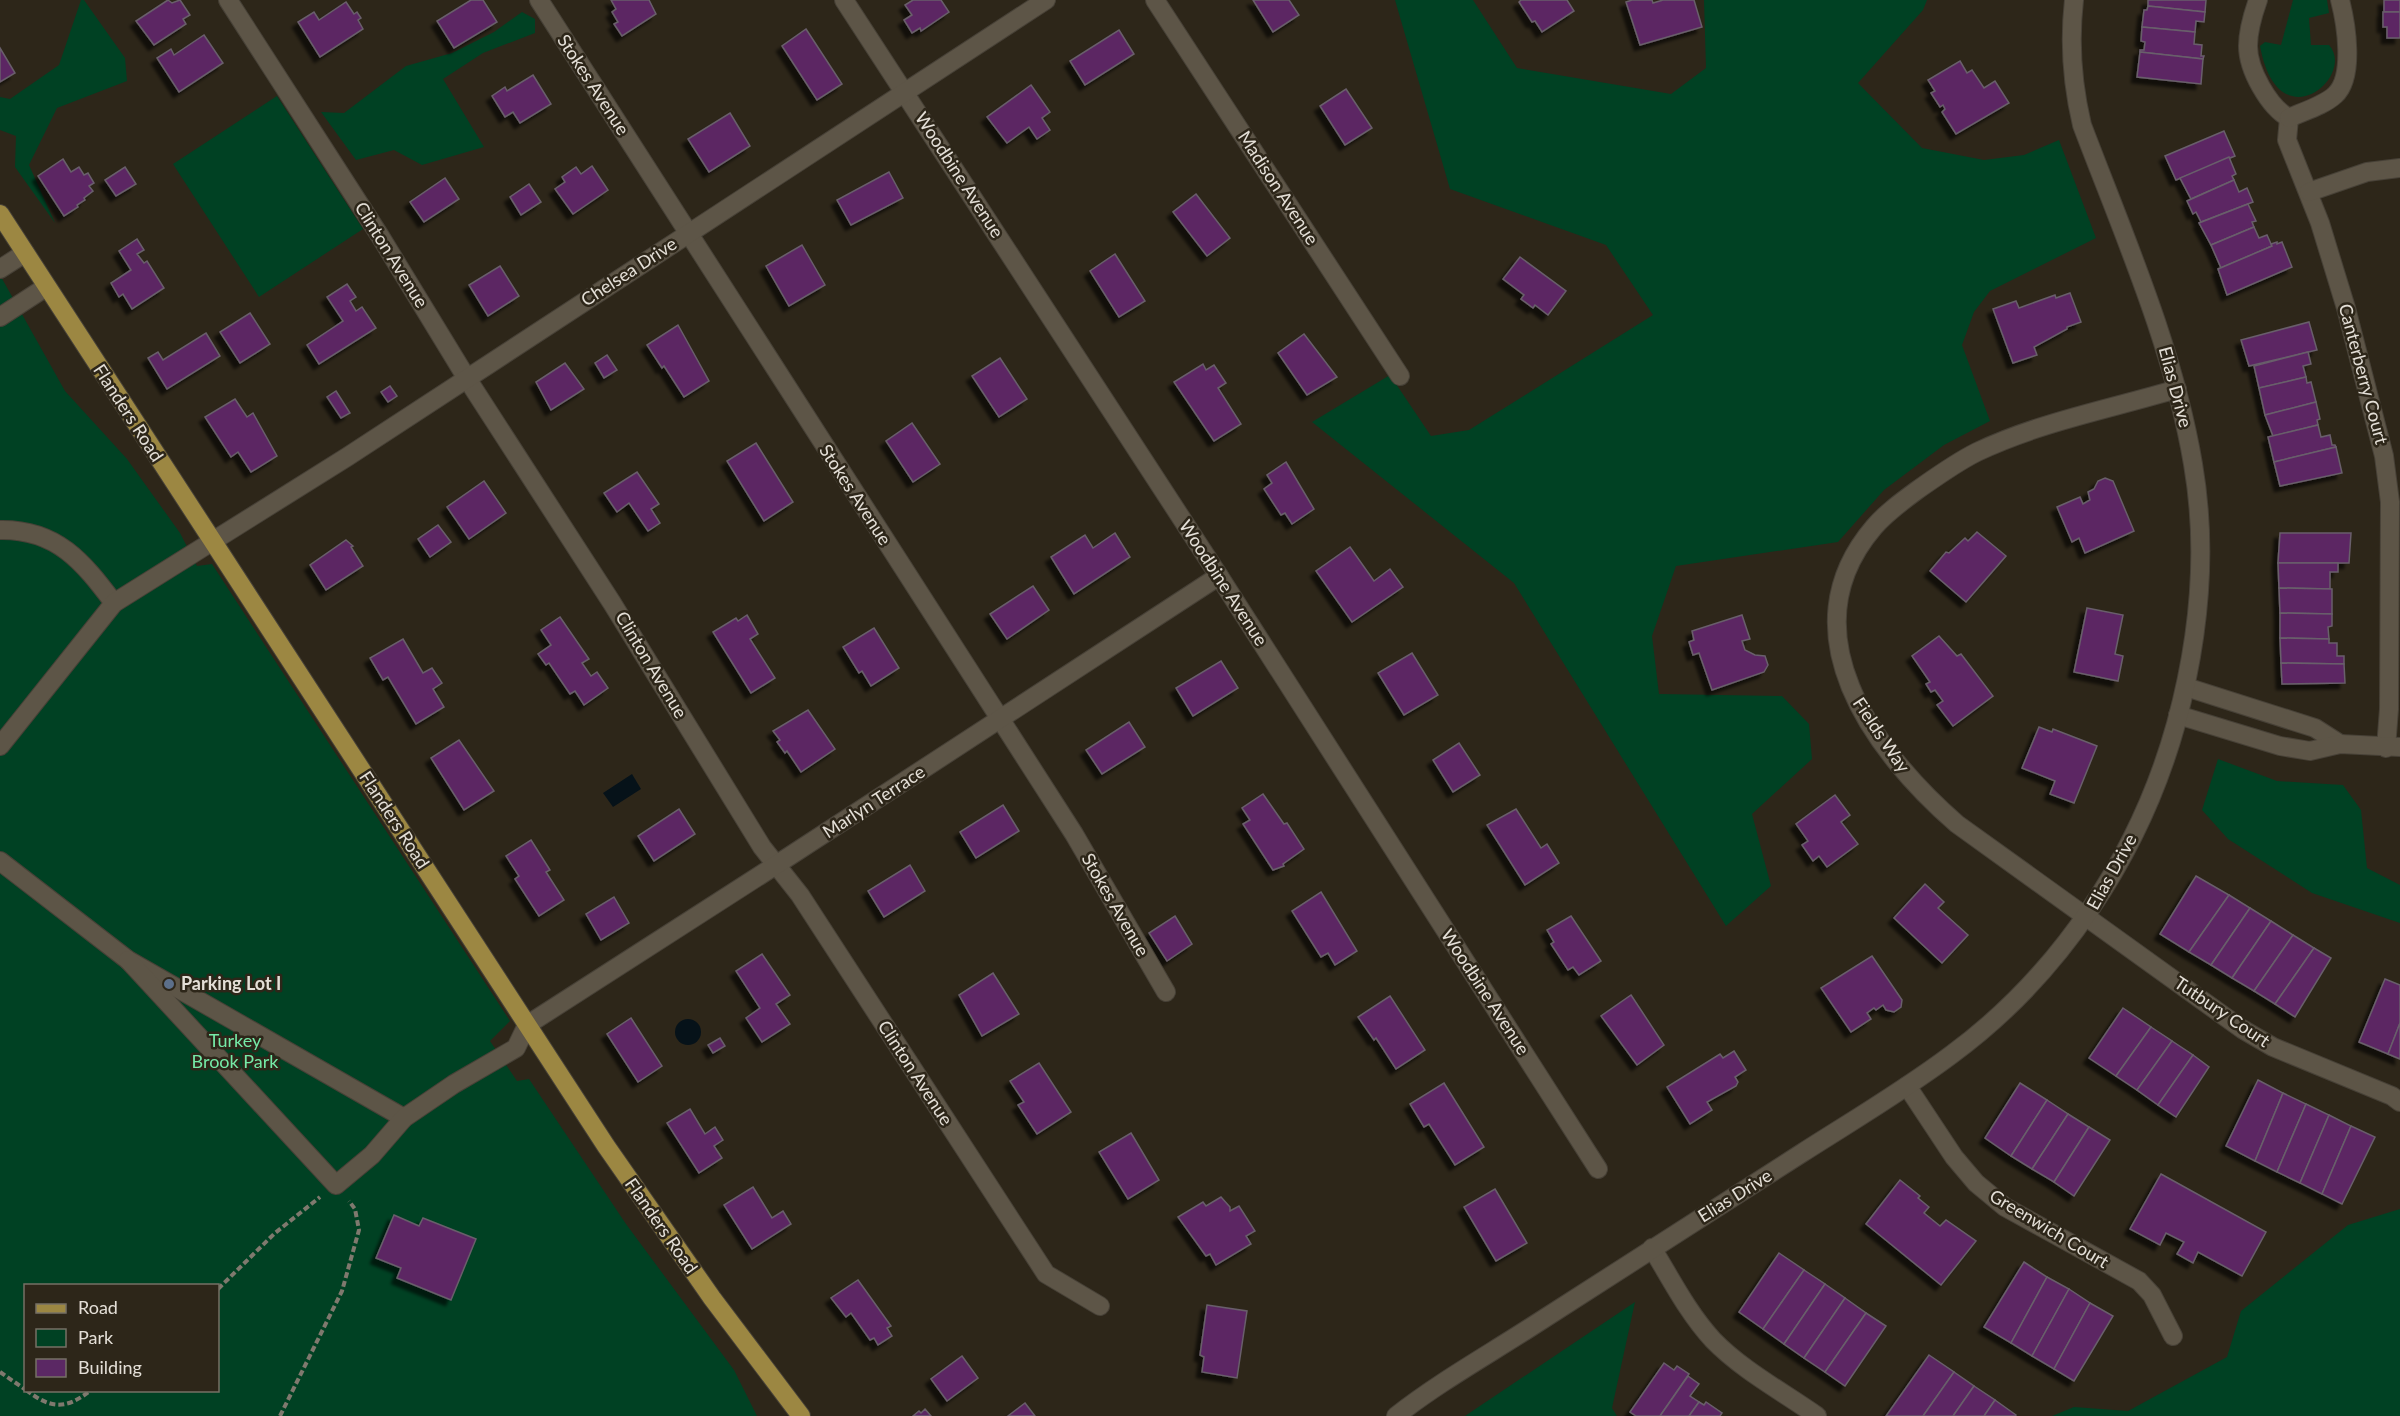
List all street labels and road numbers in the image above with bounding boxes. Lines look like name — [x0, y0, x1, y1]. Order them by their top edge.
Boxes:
street label: Stokes Avenue — [553, 30, 635, 139]
street label: Woodbine Avenue — [911, 107, 1009, 242]
street label: Madison Avenue — [1234, 126, 1324, 249]
street label: Clinton Avenue — [351, 197, 433, 312]
street label: Chelsea Drive — [577, 232, 680, 310]
street label: Canterberry Court — [2335, 301, 2393, 447]
street label: Elias Drive — [2155, 344, 2197, 430]
street label: Flanders Road — [89, 360, 168, 465]
street label: Stokes Avenue — [815, 440, 897, 549]
street label: Woodbine Avenue — [1175, 515, 1273, 650]
street label: Clinton Avenue — [611, 607, 692, 722]
street label: Fields Way — [1849, 693, 1915, 777]
street label: Marlyn Terrace — [818, 760, 929, 842]
street label: Flanders Road — [355, 767, 434, 872]
street label: Elias Drive — [2081, 830, 2141, 913]
street label: Stokes Avenue — [1077, 849, 1154, 960]
street label: Woodbine Avenue — [1437, 924, 1535, 1059]
street label: Tutbury Court — [2171, 971, 2275, 1051]
street label: Clinton Avenue — [874, 1016, 958, 1129]
street label: Elias Drive — [1693, 1164, 1776, 1227]
street label: Flanders Road — [621, 1173, 703, 1277]
street label: Greenwich Court — [1986, 1184, 2114, 1273]

